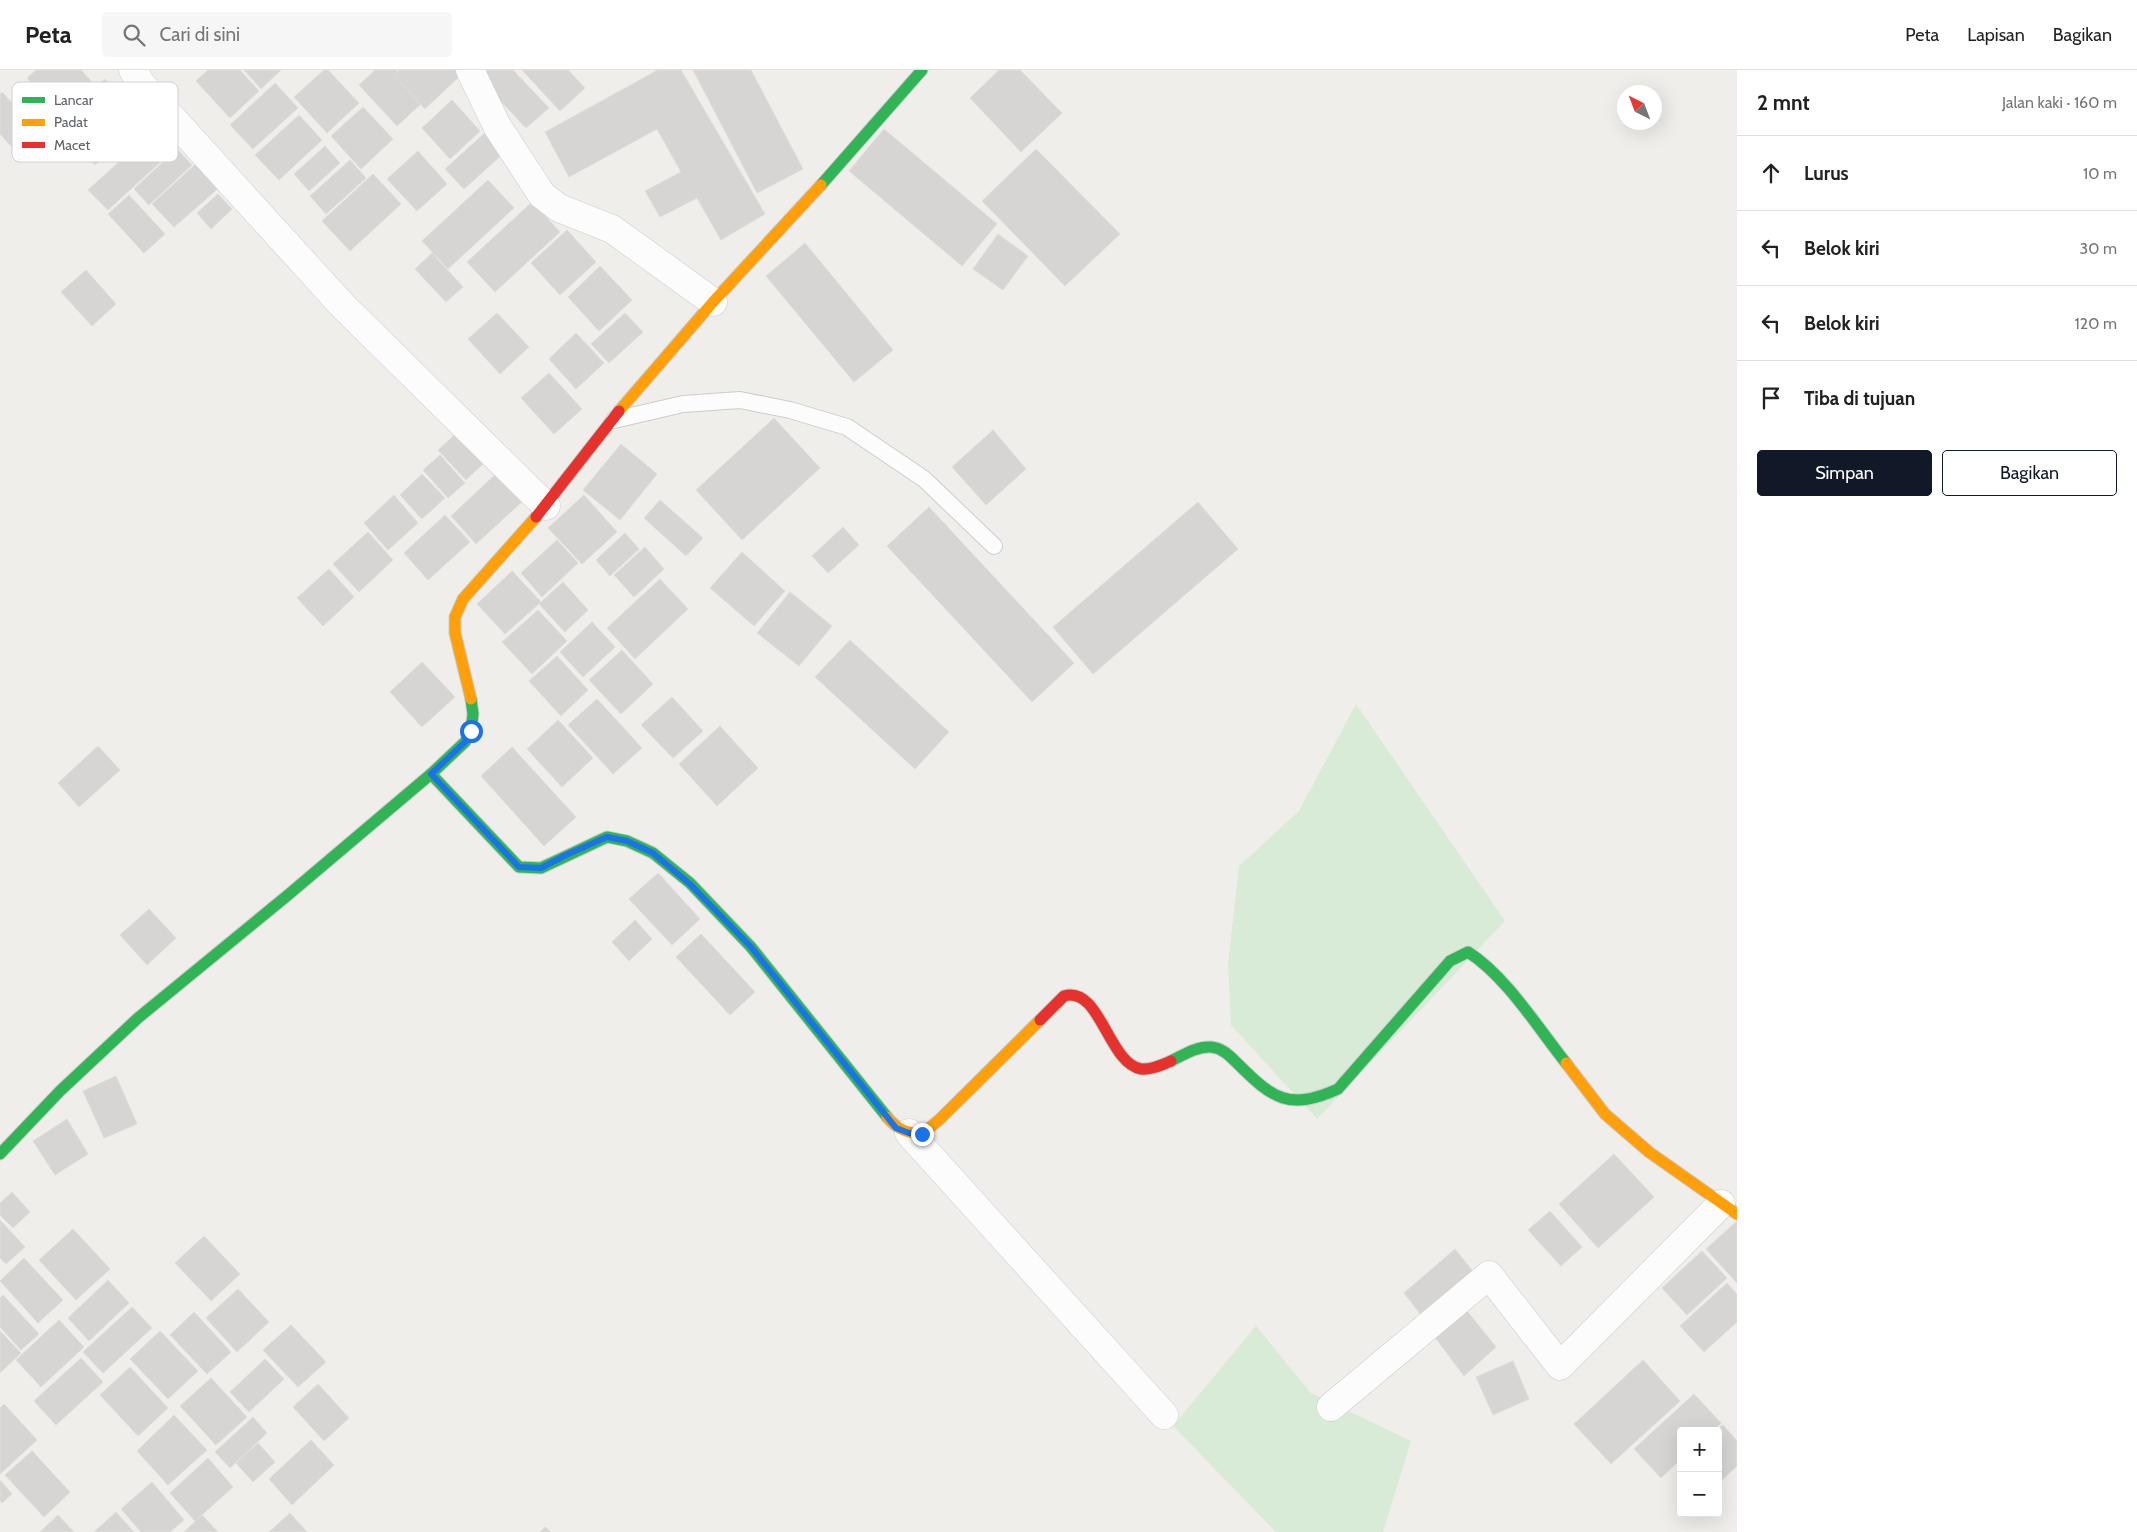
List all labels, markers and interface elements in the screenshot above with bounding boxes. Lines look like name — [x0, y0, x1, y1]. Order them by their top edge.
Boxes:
search box — [102, 12, 452, 57]
text: Peta — [25, 20, 72, 49]
icon: search — [120, 21, 148, 49]
text: Cari di sini — [160, 23, 240, 46]
text: Peta — [1905, 24, 1939, 46]
text: Lapisan — [1967, 24, 2025, 46]
text: Bagikan — [2053, 24, 2112, 46]
legend — [12, 82, 178, 162]
north arrow — [1617, 85, 1662, 130]
text: 2 mnt — [1757, 90, 1810, 115]
text: Lancar — [54, 91, 94, 109]
text: Jalan kaki · 160 m — [2002, 93, 2117, 112]
text: Padat — [54, 113, 88, 131]
text: Macet — [54, 136, 90, 154]
icon: ahead — [1757, 159, 1785, 187]
text: Lurus — [1804, 162, 1849, 185]
text: 10 m — [2083, 164, 2117, 183]
icon: left — [1757, 234, 1785, 262]
text: Belok kiri — [1804, 237, 1880, 260]
text: 30 m — [2080, 239, 2117, 258]
icon: left — [1757, 309, 1785, 337]
text: Belok kiri — [1804, 312, 1880, 335]
text: 120 m — [2075, 314, 2117, 333]
icon: arrive — [1757, 384, 1785, 412]
text: Tiba di tujuan — [1804, 387, 1915, 410]
button: Simpan — [1757, 450, 1932, 496]
button: Bagikan — [1942, 450, 2117, 496]
route start — [460, 720, 483, 743]
route end — [911, 1123, 934, 1146]
map controls — [1677, 1427, 1722, 1517]
button: + — [1677, 1427, 1722, 1472]
button: − — [1677, 1472, 1722, 1517]

